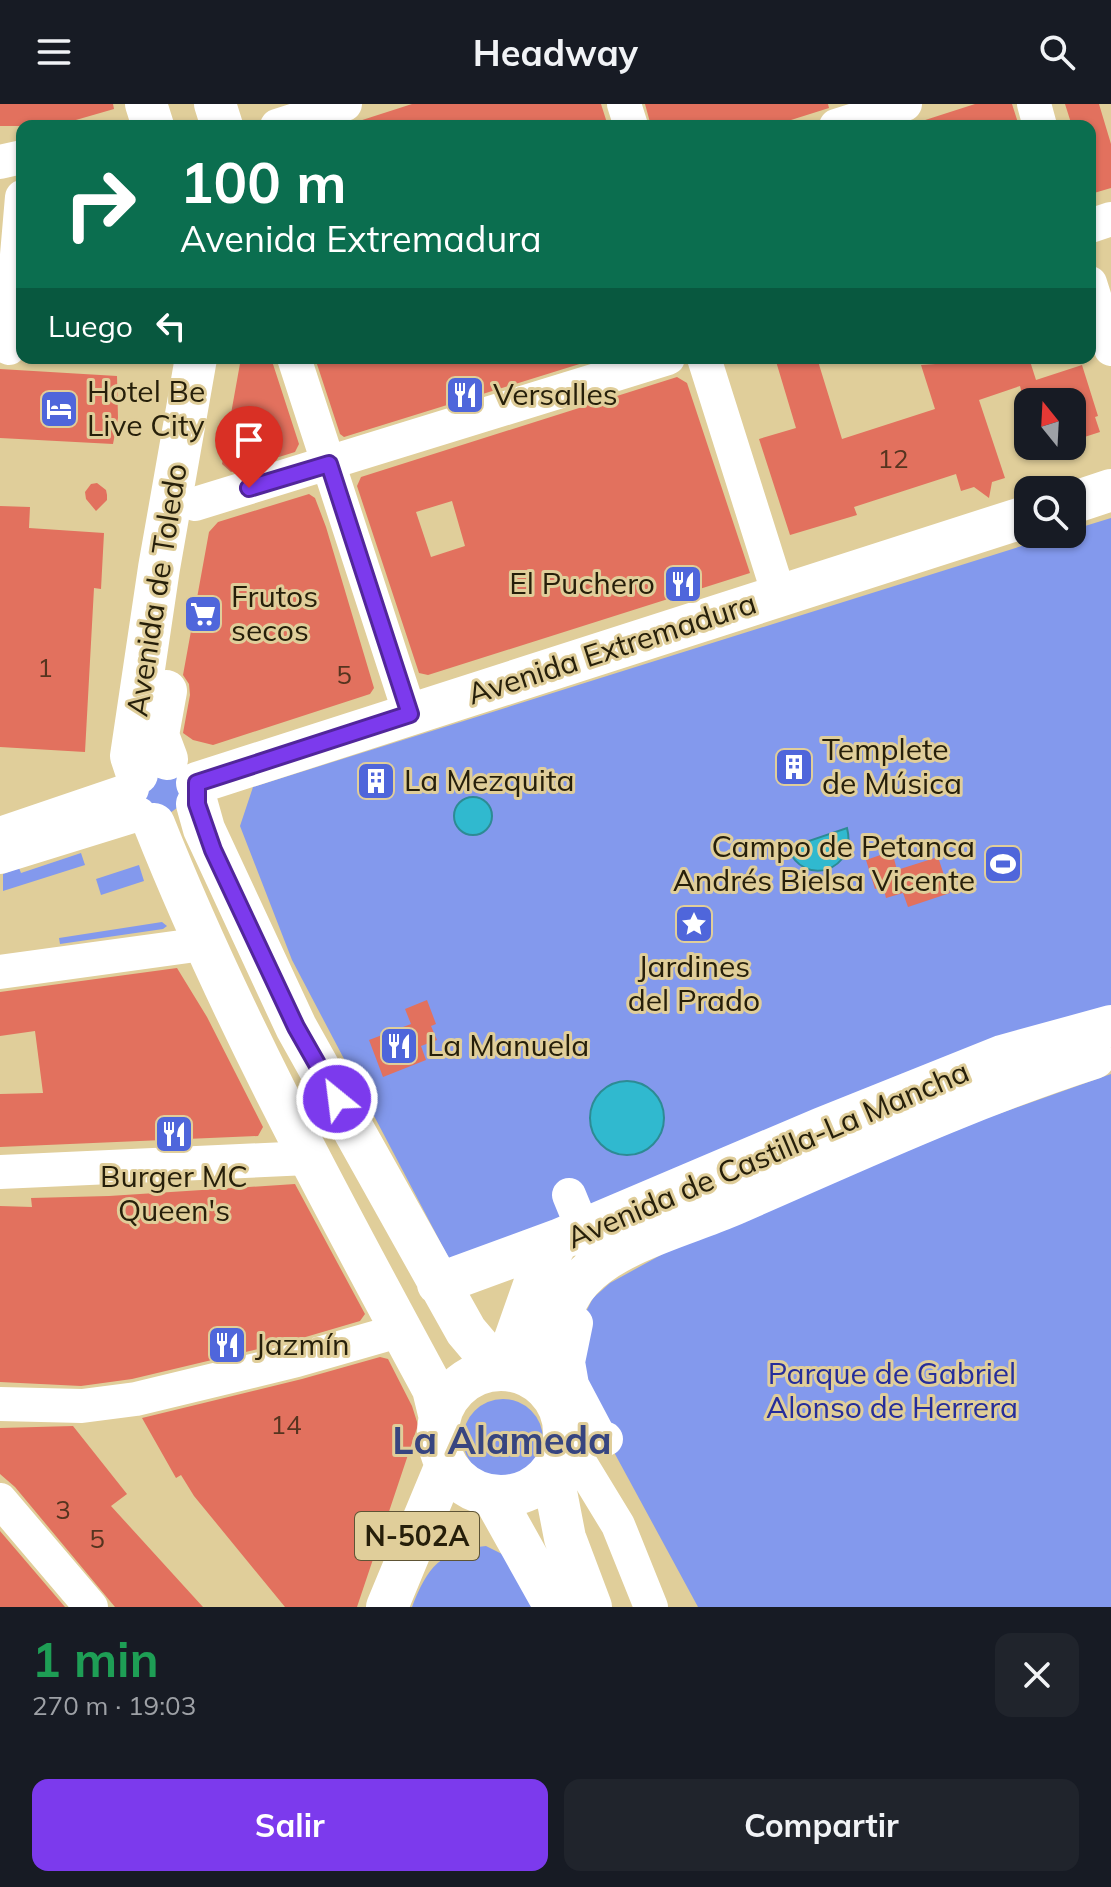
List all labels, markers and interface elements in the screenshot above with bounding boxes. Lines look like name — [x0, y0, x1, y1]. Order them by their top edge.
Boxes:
icon: menu — [32, 30, 76, 74]
text: Headway — [473, 30, 638, 75]
icon: search — [1035, 30, 1079, 74]
text: 100 m — [180, 147, 347, 217]
icon: right — [48, 152, 152, 256]
text: Avenida Extremadura — [180, 216, 542, 261]
icon: left — [149, 304, 193, 348]
text: Luego — [48, 307, 133, 345]
place label: Hotel Be Live City — [87, 372, 205, 444]
restaurant icon: Versalles — [444, 374, 486, 416]
place label: Versalles — [493, 375, 618, 413]
hotel icon: Hotel Be Live City — [38, 388, 80, 430]
north arrow — [1014, 388, 1086, 460]
map controls — [1014, 388, 1086, 548]
pin — [215, 406, 283, 488]
icon: arrive — [227, 418, 271, 462]
house number: 12 — [877, 442, 909, 475]
street label: Avenida de Toledo — [117, 461, 195, 719]
button: search — [1014, 476, 1086, 548]
restaurant icon: El Puchero — [662, 563, 704, 605]
place label: El Puchero — [509, 564, 655, 602]
place label: Frutos secos — [231, 577, 318, 649]
street label: Avenida Extremadura — [462, 583, 761, 713]
supermarket icon: Frutos secos — [182, 593, 224, 635]
house number: 1 — [37, 651, 53, 684]
house number: 5 — [336, 658, 352, 691]
place label: Templete de Música — [822, 730, 962, 802]
building icon: Templete de Música — [773, 746, 815, 788]
building icon: La Mezquita — [355, 760, 397, 802]
place label: La Mezquita — [404, 761, 574, 799]
place label: Campo de Petanca Andrés Bielsa Vicente — [673, 827, 975, 899]
sports icon: Campo de Petanca Andrés Bielsa Vicente — [982, 843, 1024, 885]
place icon: Jardines del Prado — [673, 903, 715, 945]
place label: Jardines del Prado — [628, 947, 760, 1019]
restaurant icon: La Manuela — [378, 1025, 420, 1067]
place label: La Manuela — [427, 1026, 589, 1064]
street label: Avenida de Castilla-La Mancha — [561, 1052, 975, 1256]
position arrow — [295, 1057, 379, 1141]
restaurant icon: Burger MC Queen's — [153, 1113, 195, 1155]
place label: Burger MC Queen's — [100, 1157, 248, 1229]
restaurant icon: Jazmín — [206, 1324, 248, 1366]
place label: Jazmín — [255, 1325, 350, 1363]
park label: Parque de Gabriel Alonso de Herrera — [766, 1354, 1018, 1426]
house number: 14 — [270, 1408, 302, 1441]
district label: La Alameda — [392, 1416, 612, 1464]
house number: 3 — [55, 1493, 71, 1526]
road number: N-502A — [355, 1512, 479, 1560]
house number: 5 — [89, 1522, 105, 1555]
text: 1 min — [32, 1629, 159, 1689]
button: close — [995, 1633, 1079, 1717]
text: 270 m · 19:03 — [32, 1689, 196, 1722]
button: Salir — [32, 1779, 548, 1871]
button: Compartir — [564, 1779, 1079, 1871]

